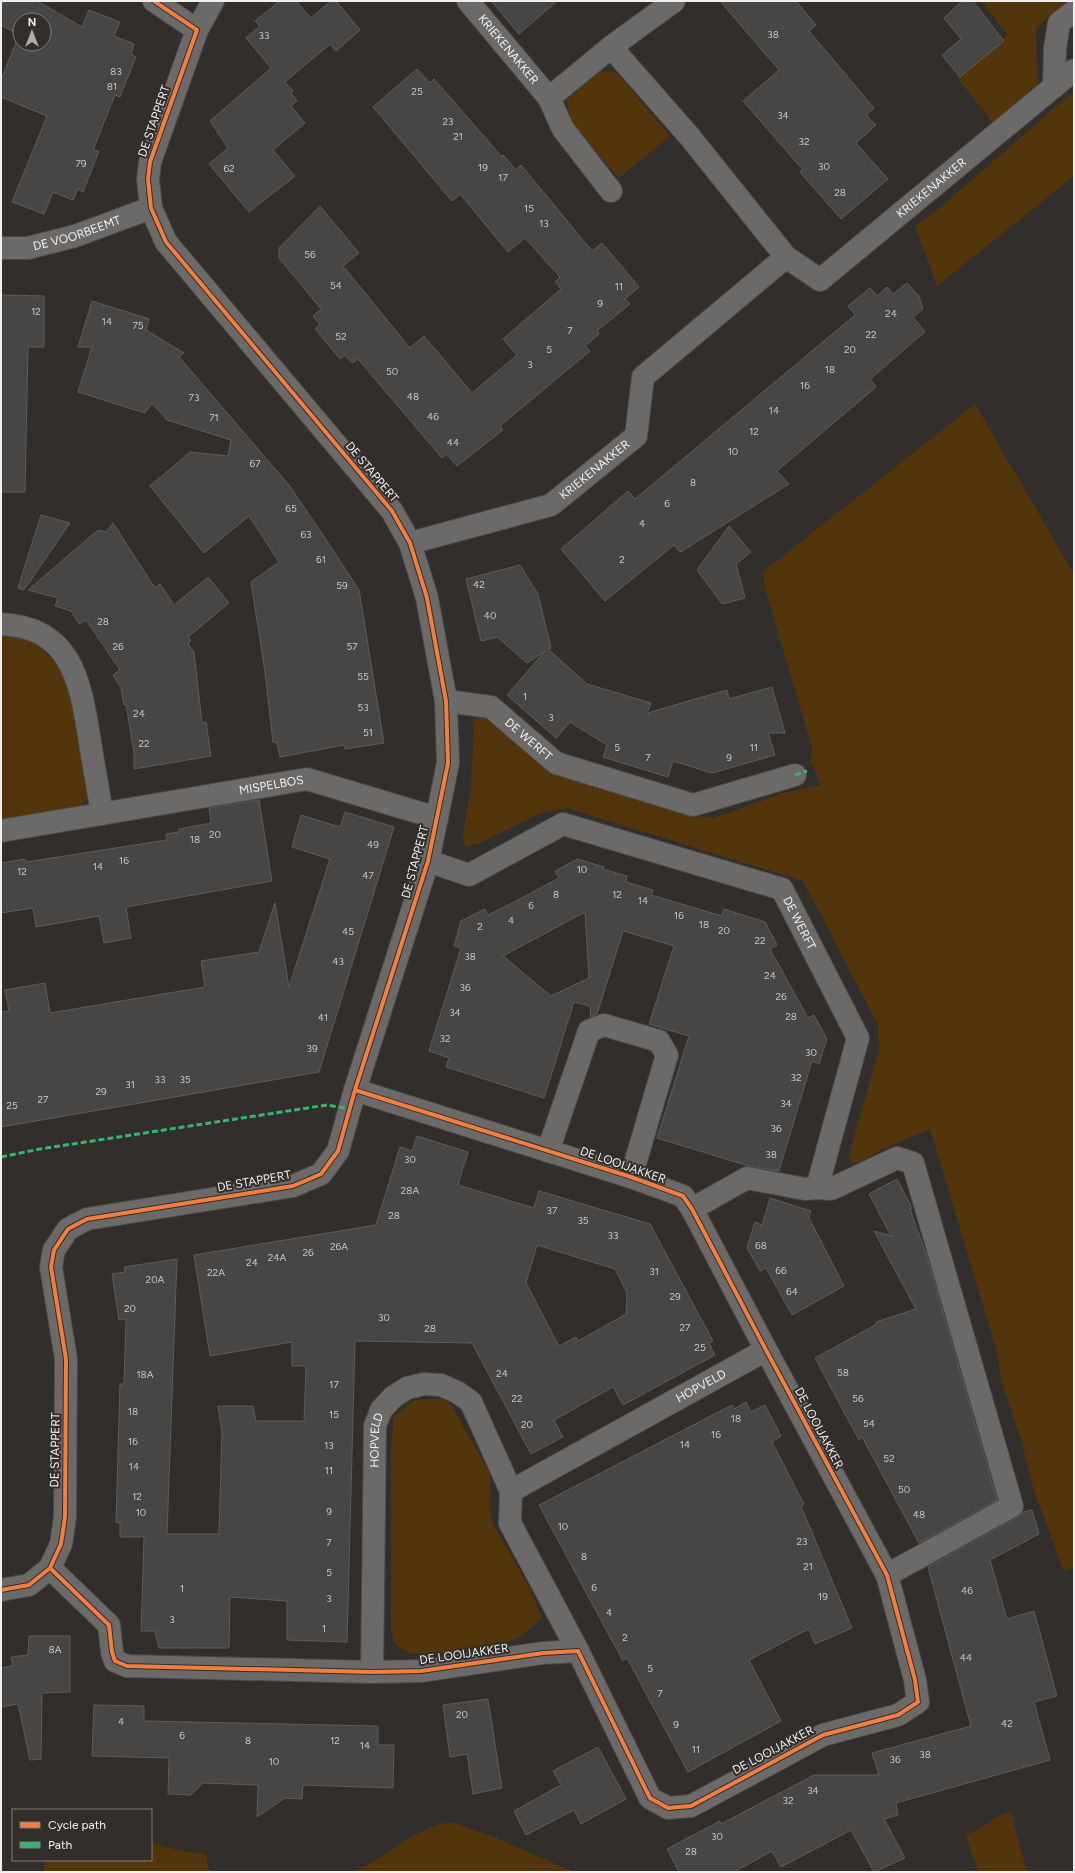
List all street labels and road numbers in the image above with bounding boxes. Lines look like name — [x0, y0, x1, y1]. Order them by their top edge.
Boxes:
street label: KRIEKENAKKER — [475, 12, 541, 87]
street label: DE STAPPERT — [135, 83, 173, 159]
street label: KRIEKENAKKER — [894, 155, 969, 221]
street label: DE VOORBEEMT — [32, 213, 123, 253]
street label: KRIEKENAKKER — [557, 437, 632, 502]
street label: DE STAPPERT — [343, 439, 402, 505]
street label: DE WERFT — [502, 715, 555, 764]
street label: MISPELBOS — [238, 773, 304, 797]
street label: DE STAPPERT — [399, 824, 432, 900]
street label: DE WERFT — [780, 894, 819, 952]
street label: DE LOOIJAKKER — [578, 1144, 668, 1186]
street label: DE STAPPERT — [216, 1168, 292, 1194]
street label: HOPVELD — [673, 1367, 728, 1405]
street label: DE LOOIJAKKER — [792, 1385, 846, 1471]
street label: HOPVELD — [367, 1411, 386, 1468]
street label: DE STAPPERT — [47, 1412, 63, 1487]
street label: DE LOOIJAKKER — [419, 1641, 509, 1667]
street label: DE LOOIJAKKER — [730, 1723, 816, 1777]

